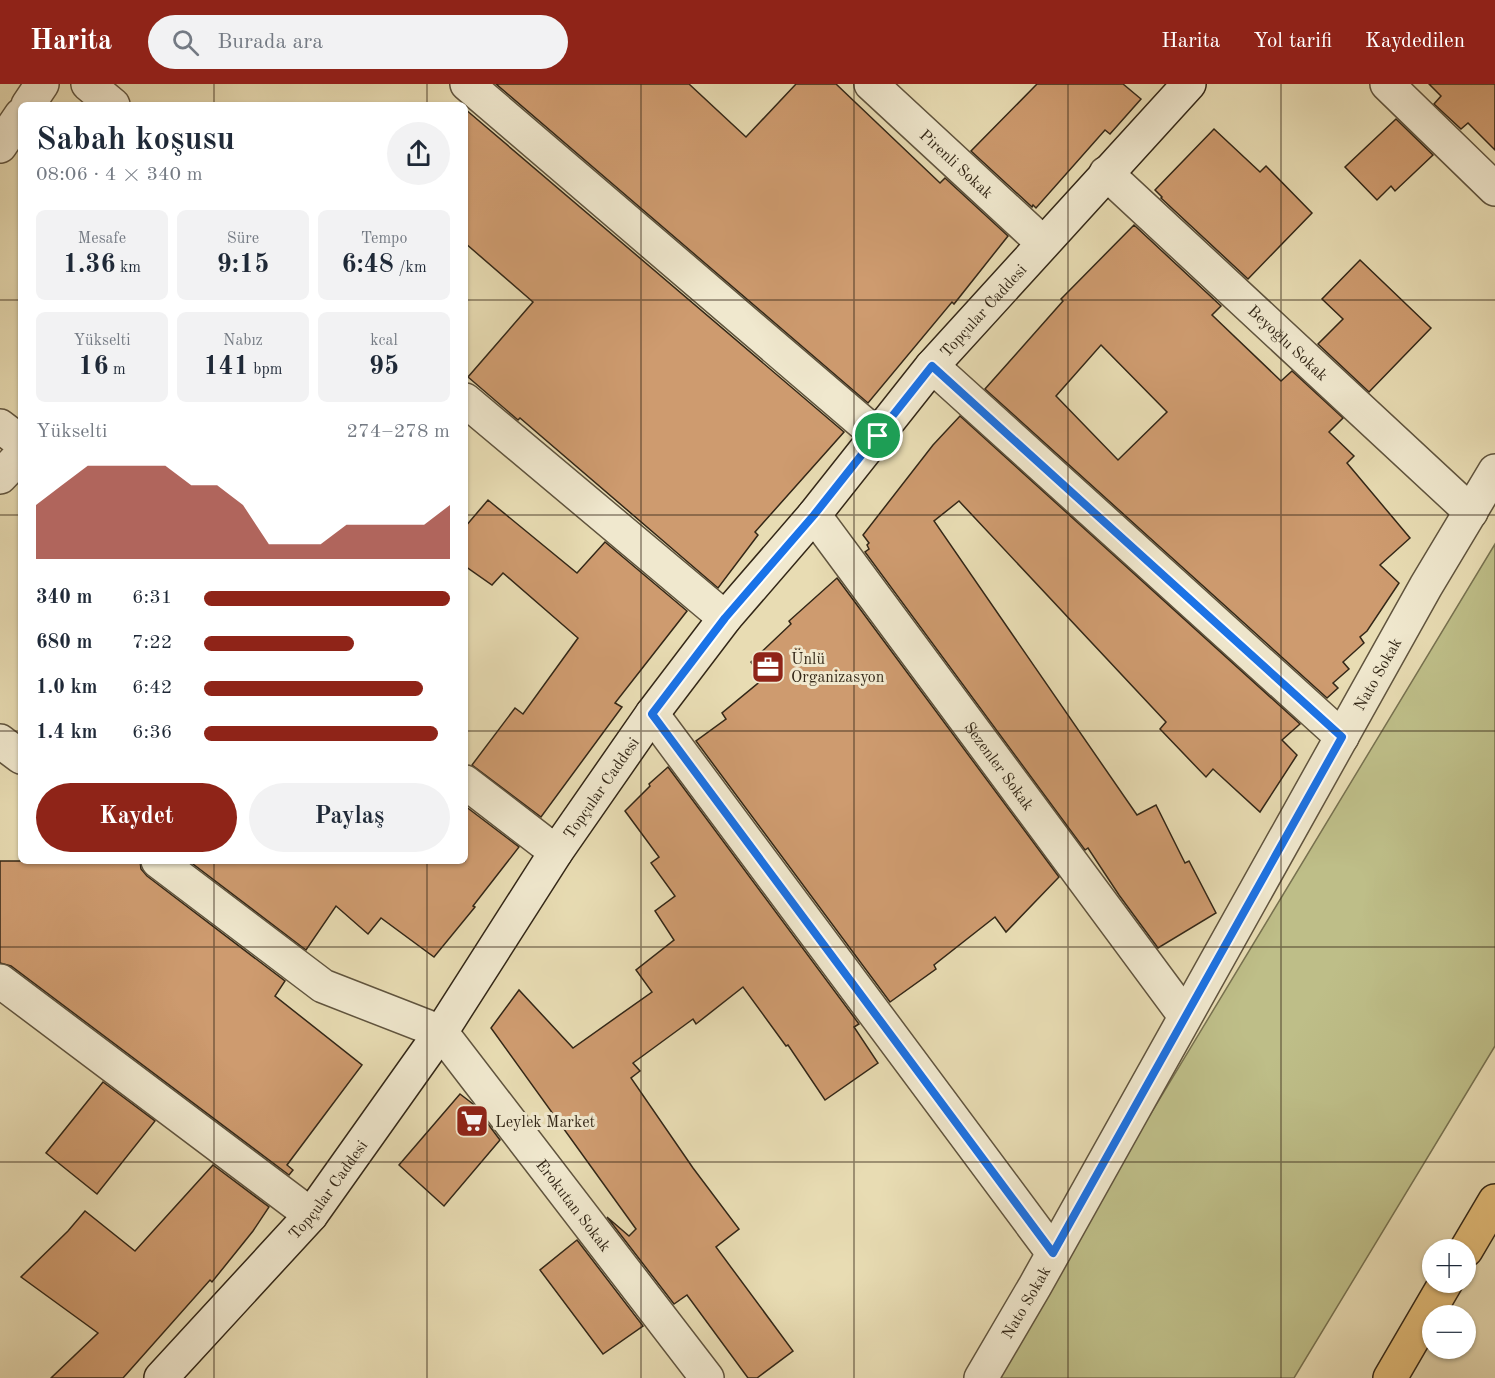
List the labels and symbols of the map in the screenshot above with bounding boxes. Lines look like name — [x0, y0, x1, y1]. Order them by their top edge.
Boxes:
street label: Pirenli Sokak — [916, 127, 995, 202]
street label: Topçular Caddesi — [938, 262, 1030, 361]
street label: Beyoğlu Sokak — [1244, 303, 1330, 385]
pin — [852, 410, 903, 461]
street label: Nato Sokak — [1352, 636, 1405, 714]
place label: Ünlü Organizasyon — [791, 648, 885, 686]
office icon: Ünlü Organizasyon — [750, 649, 786, 685]
street label: Sezenler Sokak — [960, 720, 1036, 814]
street label: Topçular Caddesi — [562, 735, 643, 842]
supermarket icon: Leylek Market — [454, 1103, 490, 1139]
place label: Leylek Market — [495, 1115, 596, 1131]
street label: Topçular Caddesi — [287, 1138, 371, 1243]
street label: Erokutan Sokak — [532, 1157, 613, 1255]
street label: Nato Sokak — [1000, 1264, 1054, 1342]

